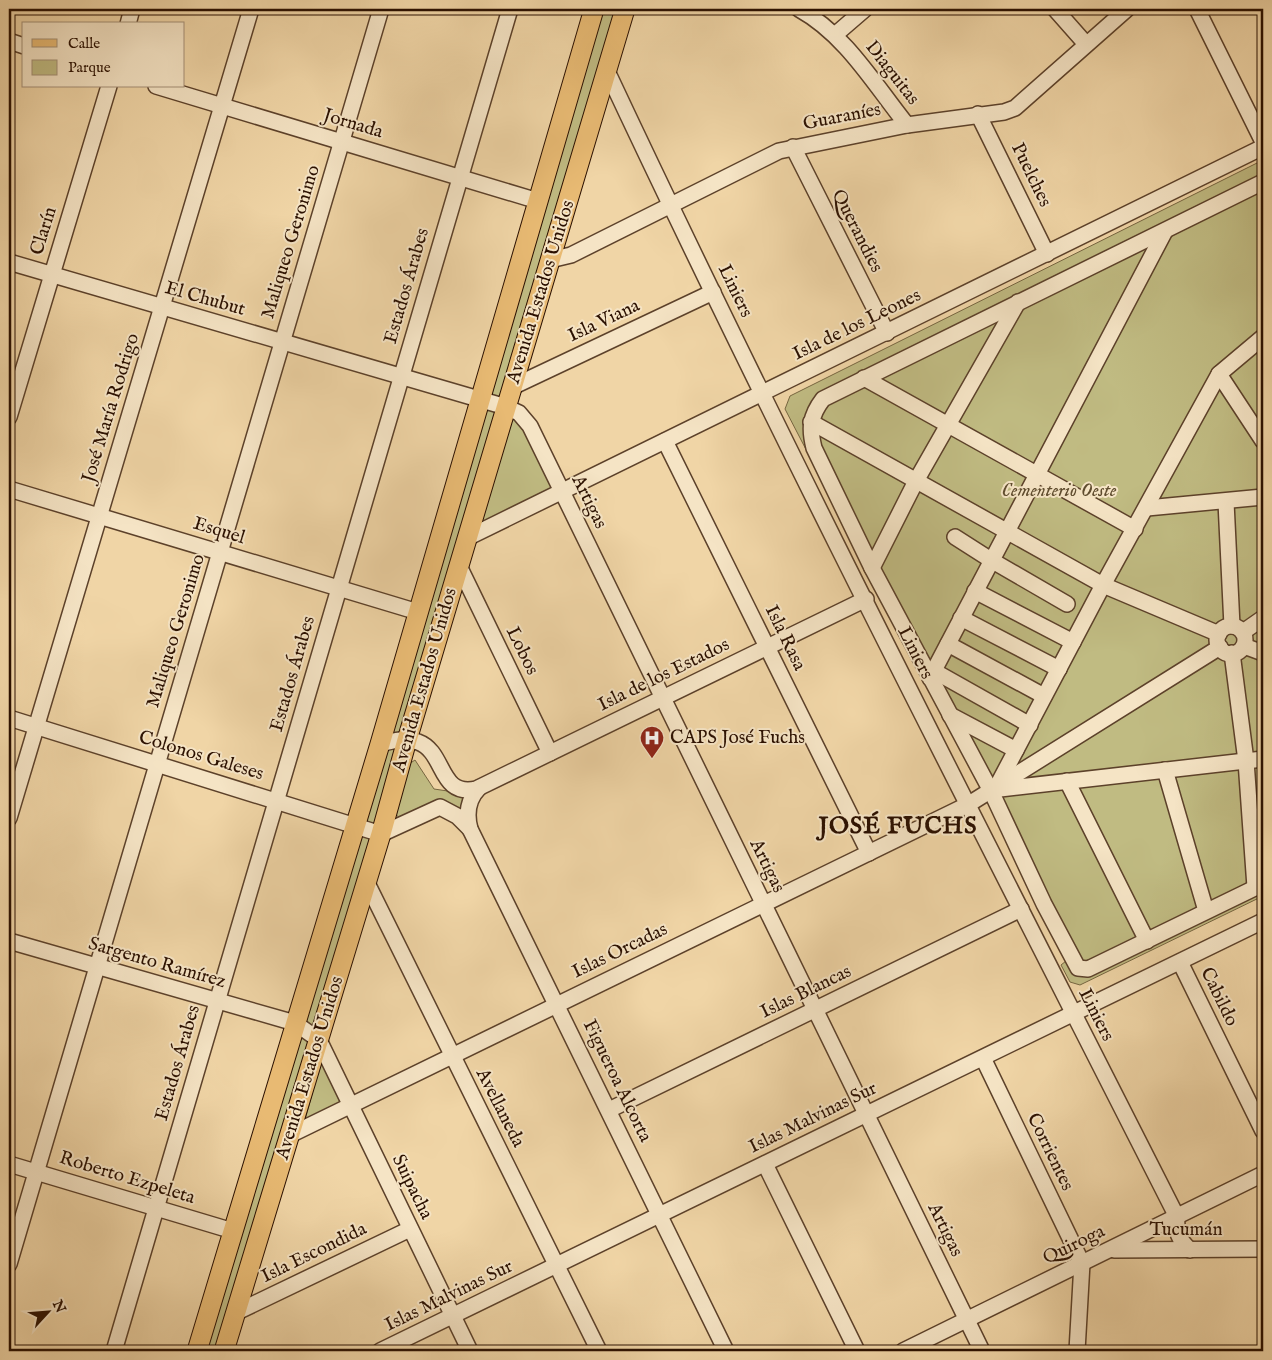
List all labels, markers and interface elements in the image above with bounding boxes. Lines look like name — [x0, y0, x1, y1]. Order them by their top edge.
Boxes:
legend — [22, 22, 185, 88]
text: Calle — [68, 34, 100, 53]
street label: Diaguitas — [859, 36, 925, 110]
text: Parque — [68, 58, 111, 77]
street label: Guaraníes — [801, 98, 883, 136]
street label: Jornada — [318, 103, 386, 145]
street label: Puelches — [1005, 139, 1057, 211]
street label: Maliqueo Geronimo — [256, 162, 326, 322]
street label: Querandies — [826, 185, 888, 277]
street label: Avenida Estados Unidos — [501, 197, 580, 388]
street label: Clarín — [25, 204, 63, 258]
street label: Estados Árabes — [378, 225, 435, 347]
street label: Liniers — [712, 261, 758, 321]
street label: El Chubut — [162, 276, 248, 322]
street label: Isla de los Leones — [789, 284, 925, 366]
street label: Isla Viana — [564, 294, 644, 348]
street label: José María Rodrigo — [76, 330, 145, 487]
street label: Artigas — [565, 470, 612, 533]
park label: Cementerio Oeste — [1002, 479, 1117, 503]
street label: Esquel — [190, 512, 249, 550]
street label: Maliqueo Geronimo — [141, 551, 211, 711]
street label: Avenida Estados Unidos — [387, 585, 463, 776]
street label: Isla Rasa — [759, 601, 811, 675]
street label: Estados Árabes — [264, 613, 321, 735]
street label: Lobos — [500, 623, 544, 679]
street label: Liniers — [892, 623, 938, 683]
street label: Isla de los Estados — [594, 633, 734, 717]
hospital icon: CAPS José Fuchs — [639, 725, 665, 759]
street label: Colonos Galeses — [136, 726, 266, 786]
place label: CAPS José Fuchs — [670, 726, 805, 750]
district label: JOSÉ FUCHS — [816, 811, 977, 842]
street label: Artigas — [743, 834, 790, 897]
street label: Islas Orcadas — [568, 918, 672, 984]
street label: Sargento Ramírez — [86, 932, 229, 994]
street label: Islas Blancas — [757, 960, 855, 1024]
street label: Cabildo — [1195, 964, 1243, 1030]
street label: Avenida Estados Unidos — [270, 973, 349, 1164]
street label: Liniers — [1073, 985, 1119, 1045]
street label: Estados Árabes — [149, 1002, 206, 1124]
street label: Figueroa Alcorta — [577, 1016, 657, 1147]
street label: Avellaneda — [469, 1064, 530, 1152]
street label: Islas Malvinas Sur — [745, 1077, 881, 1159]
street label: Corrientes — [1021, 1109, 1079, 1195]
street label: Roberto Ezpeleta — [56, 1146, 199, 1210]
street label: Suipacha — [386, 1150, 438, 1224]
street label: Artigas — [921, 1198, 968, 1261]
street label: Isla Escondida — [257, 1217, 371, 1289]
street label: Tucumán — [1149, 1218, 1223, 1242]
street label: Quiroga — [1039, 1219, 1110, 1270]
street label: Islas Malvinas Sur — [381, 1255, 517, 1337]
north arrow — [22, 1288, 72, 1338]
text: N — [48, 1296, 70, 1316]

